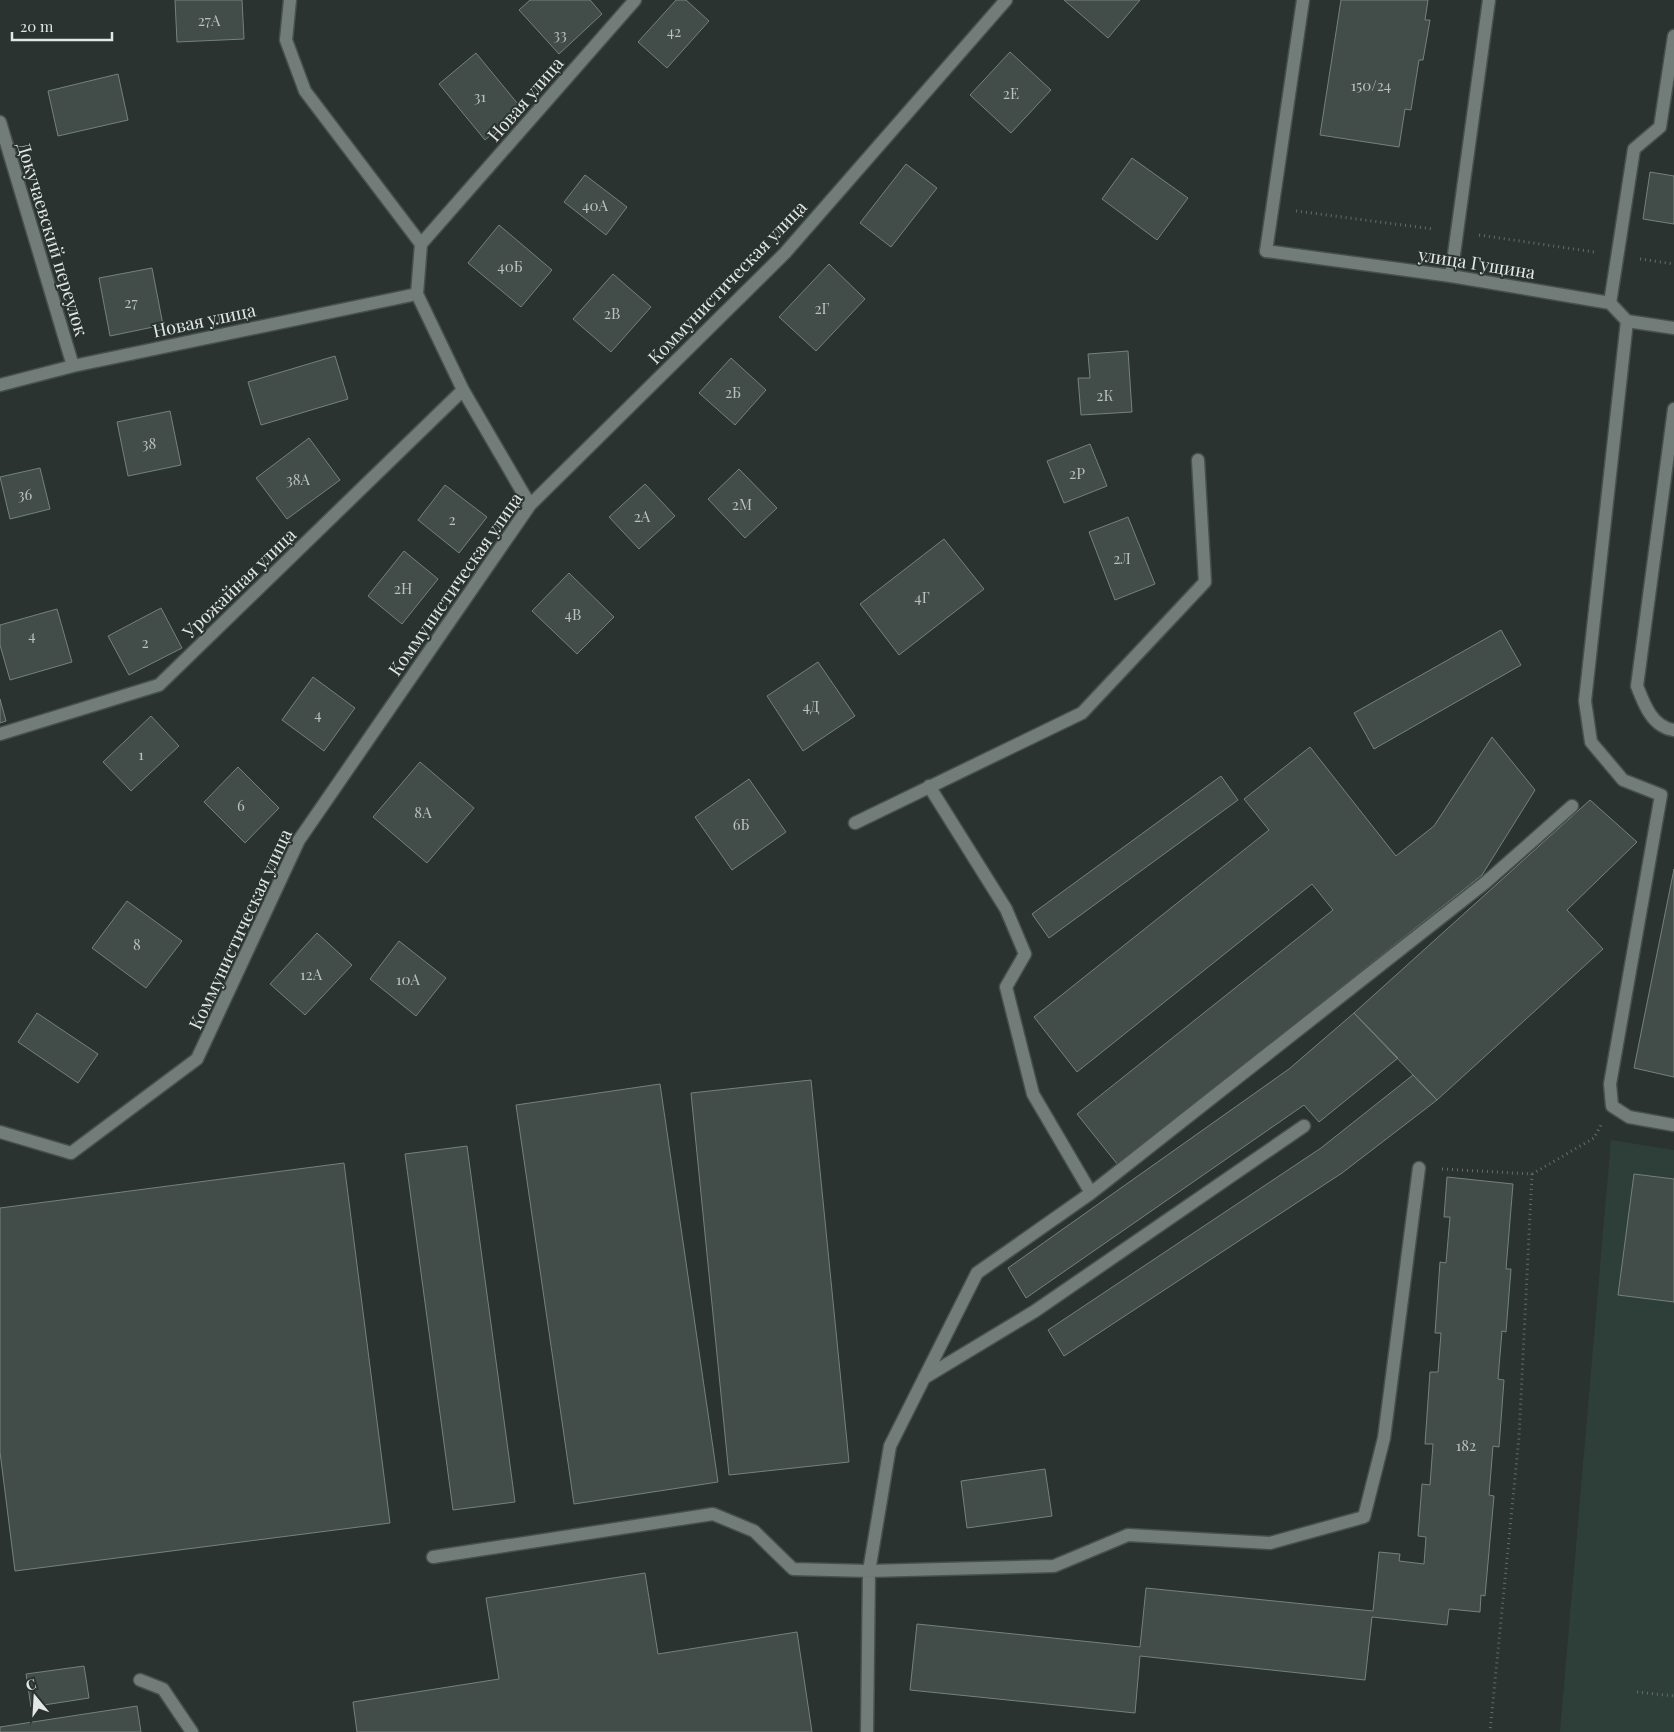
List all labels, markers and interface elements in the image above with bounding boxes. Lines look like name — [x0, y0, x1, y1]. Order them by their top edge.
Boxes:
scale bar — [12, 10, 112, 42]
house number: 27А — [198, 10, 221, 30]
text: 20 m — [20, 16, 54, 36]
house number: 42 — [667, 21, 681, 41]
house number: 33 — [553, 24, 567, 44]
street label: Новая улица — [482, 52, 568, 146]
house number: 150/24 — [1351, 75, 1391, 95]
house number: 2Е — [1003, 83, 1019, 103]
house number: 31 — [474, 86, 487, 106]
street label: Докучаевский переулок — [12, 139, 94, 339]
house number: 40А — [582, 195, 608, 215]
street label: Коммунистическая улица — [642, 195, 812, 369]
street label: улица Гущина — [1416, 242, 1537, 284]
house number: 40Б — [497, 256, 523, 276]
house number: 27 — [124, 292, 138, 312]
street label: Новая улица — [150, 297, 258, 343]
house number: 2Г — [814, 298, 830, 318]
house number: 2В — [604, 303, 620, 323]
house number: 2Б — [725, 382, 741, 402]
house number: 2К — [1096, 385, 1114, 405]
house number: 38 — [142, 433, 156, 453]
house number: 2Р — [1069, 463, 1085, 483]
house number: 38А — [286, 469, 311, 489]
house number: 36 — [18, 484, 32, 504]
street label: Коммунистическая улица — [382, 488, 528, 680]
house number: 2М — [732, 494, 752, 514]
house number: 2А — [634, 506, 651, 526]
house number: 2 — [448, 509, 456, 529]
street label: Урожайная улица — [176, 523, 301, 644]
house number: 2Л — [1113, 548, 1131, 568]
house number: 2Н — [394, 578, 412, 598]
house number: 4Г — [914, 587, 930, 607]
house number: 4В — [565, 604, 581, 624]
house number: 4 — [28, 625, 36, 645]
house number: 2 — [141, 632, 149, 652]
house number: 4Д — [803, 696, 820, 716]
house number: 4 — [314, 704, 322, 724]
house number: 1 — [138, 744, 144, 764]
house number: 6 — [237, 795, 245, 815]
house number: 8А — [414, 802, 432, 822]
house number: 6Б — [733, 814, 749, 834]
street label: Коммунистическая улица — [183, 825, 297, 1033]
house number: 8 — [133, 934, 141, 954]
house number: 12А — [300, 964, 323, 984]
house number: 10А — [396, 969, 421, 989]
house number: 182 — [1456, 1435, 1476, 1455]
north arrow — [10, 1672, 60, 1722]
text: С — [23, 1674, 39, 1695]

